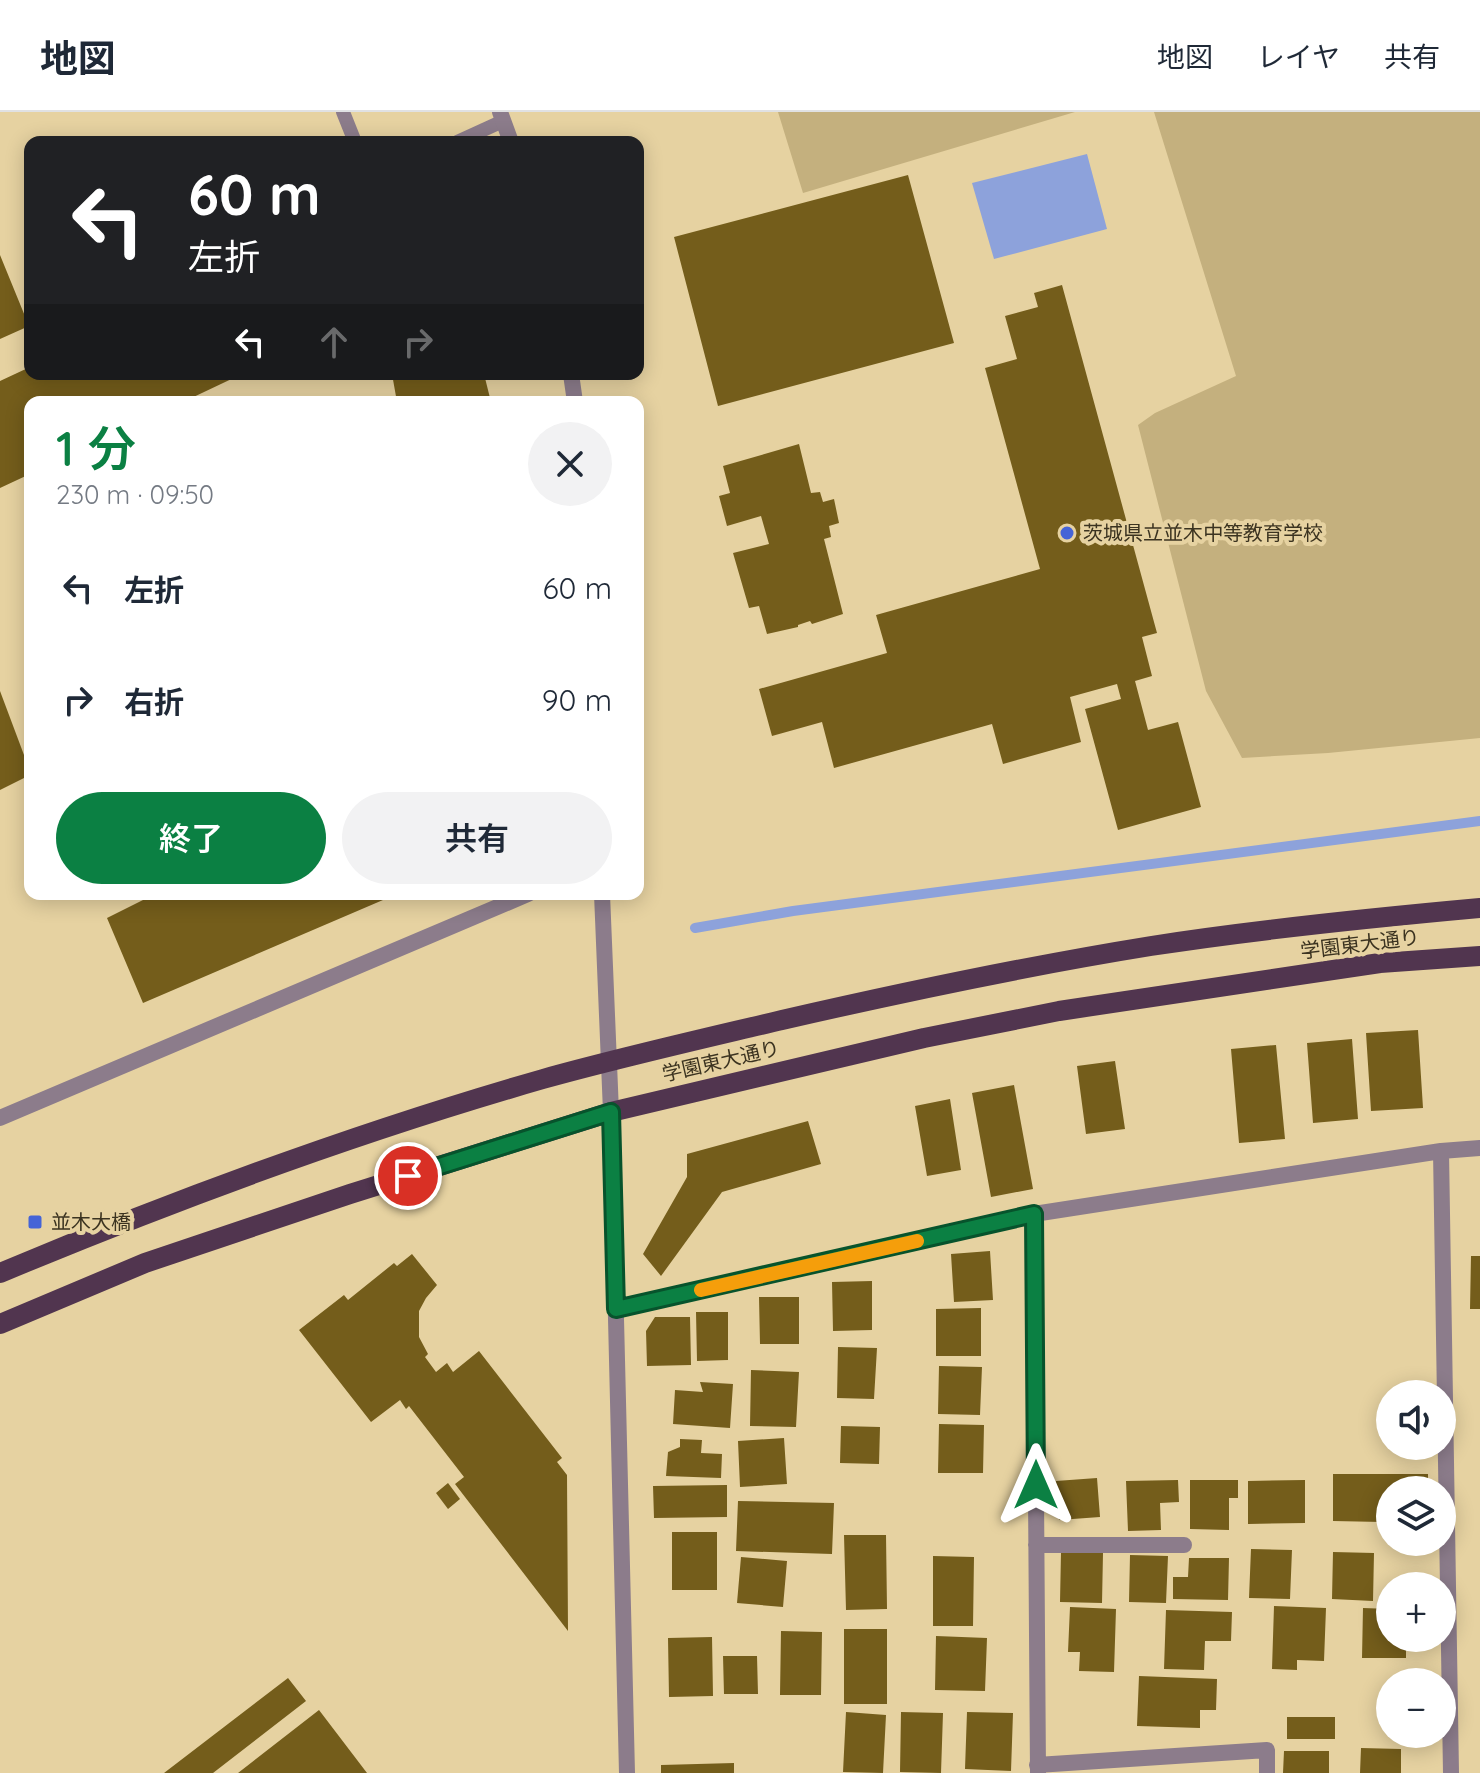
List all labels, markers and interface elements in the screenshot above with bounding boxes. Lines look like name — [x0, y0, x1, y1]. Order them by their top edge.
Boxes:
text: 地図 — [40, 34, 116, 82]
text: 地図 — [1157, 39, 1213, 74]
text: レイヤ — [1257, 39, 1340, 74]
text: 共有 — [1384, 39, 1440, 74]
text: 60 m — [188, 159, 321, 229]
icon: left — [56, 168, 160, 272]
text: 左折 — [188, 234, 260, 279]
icon: left — [228, 320, 272, 364]
icon: ahead — [312, 320, 356, 364]
icon: right — [396, 320, 440, 364]
text: 1 分 — [56, 418, 136, 478]
button: close — [528, 422, 612, 506]
text: 230 m · 09:50 — [56, 478, 214, 511]
place label: 茨城県立並木中等教育学校 — [1083, 520, 1323, 545]
marker: 茨城県立並木中等教育学校 — [1058, 524, 1076, 542]
icon: left — [56, 566, 100, 610]
text: 60 m — [542, 569, 612, 607]
text: 左折 — [124, 571, 184, 609]
icon: right — [56, 678, 100, 722]
text: 90 m — [542, 681, 612, 719]
text: 右折 — [124, 683, 184, 721]
button: 終了 — [56, 792, 326, 884]
button: 共有 — [342, 792, 612, 884]
street label: 学園東大通り — [1299, 924, 1421, 963]
street label: 学園東大通り — [660, 1035, 782, 1086]
pin — [374, 1142, 442, 1210]
icon: arrive — [386, 1154, 430, 1198]
place label: 並木大橋 — [51, 1209, 131, 1234]
marker: 並木大橋 — [26, 1213, 44, 1231]
map controls — [1376, 1380, 1456, 1748]
button: sound — [1376, 1380, 1456, 1460]
position arrow — [994, 1443, 1078, 1527]
button: layers — [1376, 1476, 1456, 1556]
button: + — [1376, 1572, 1456, 1652]
button: − — [1376, 1668, 1456, 1748]

